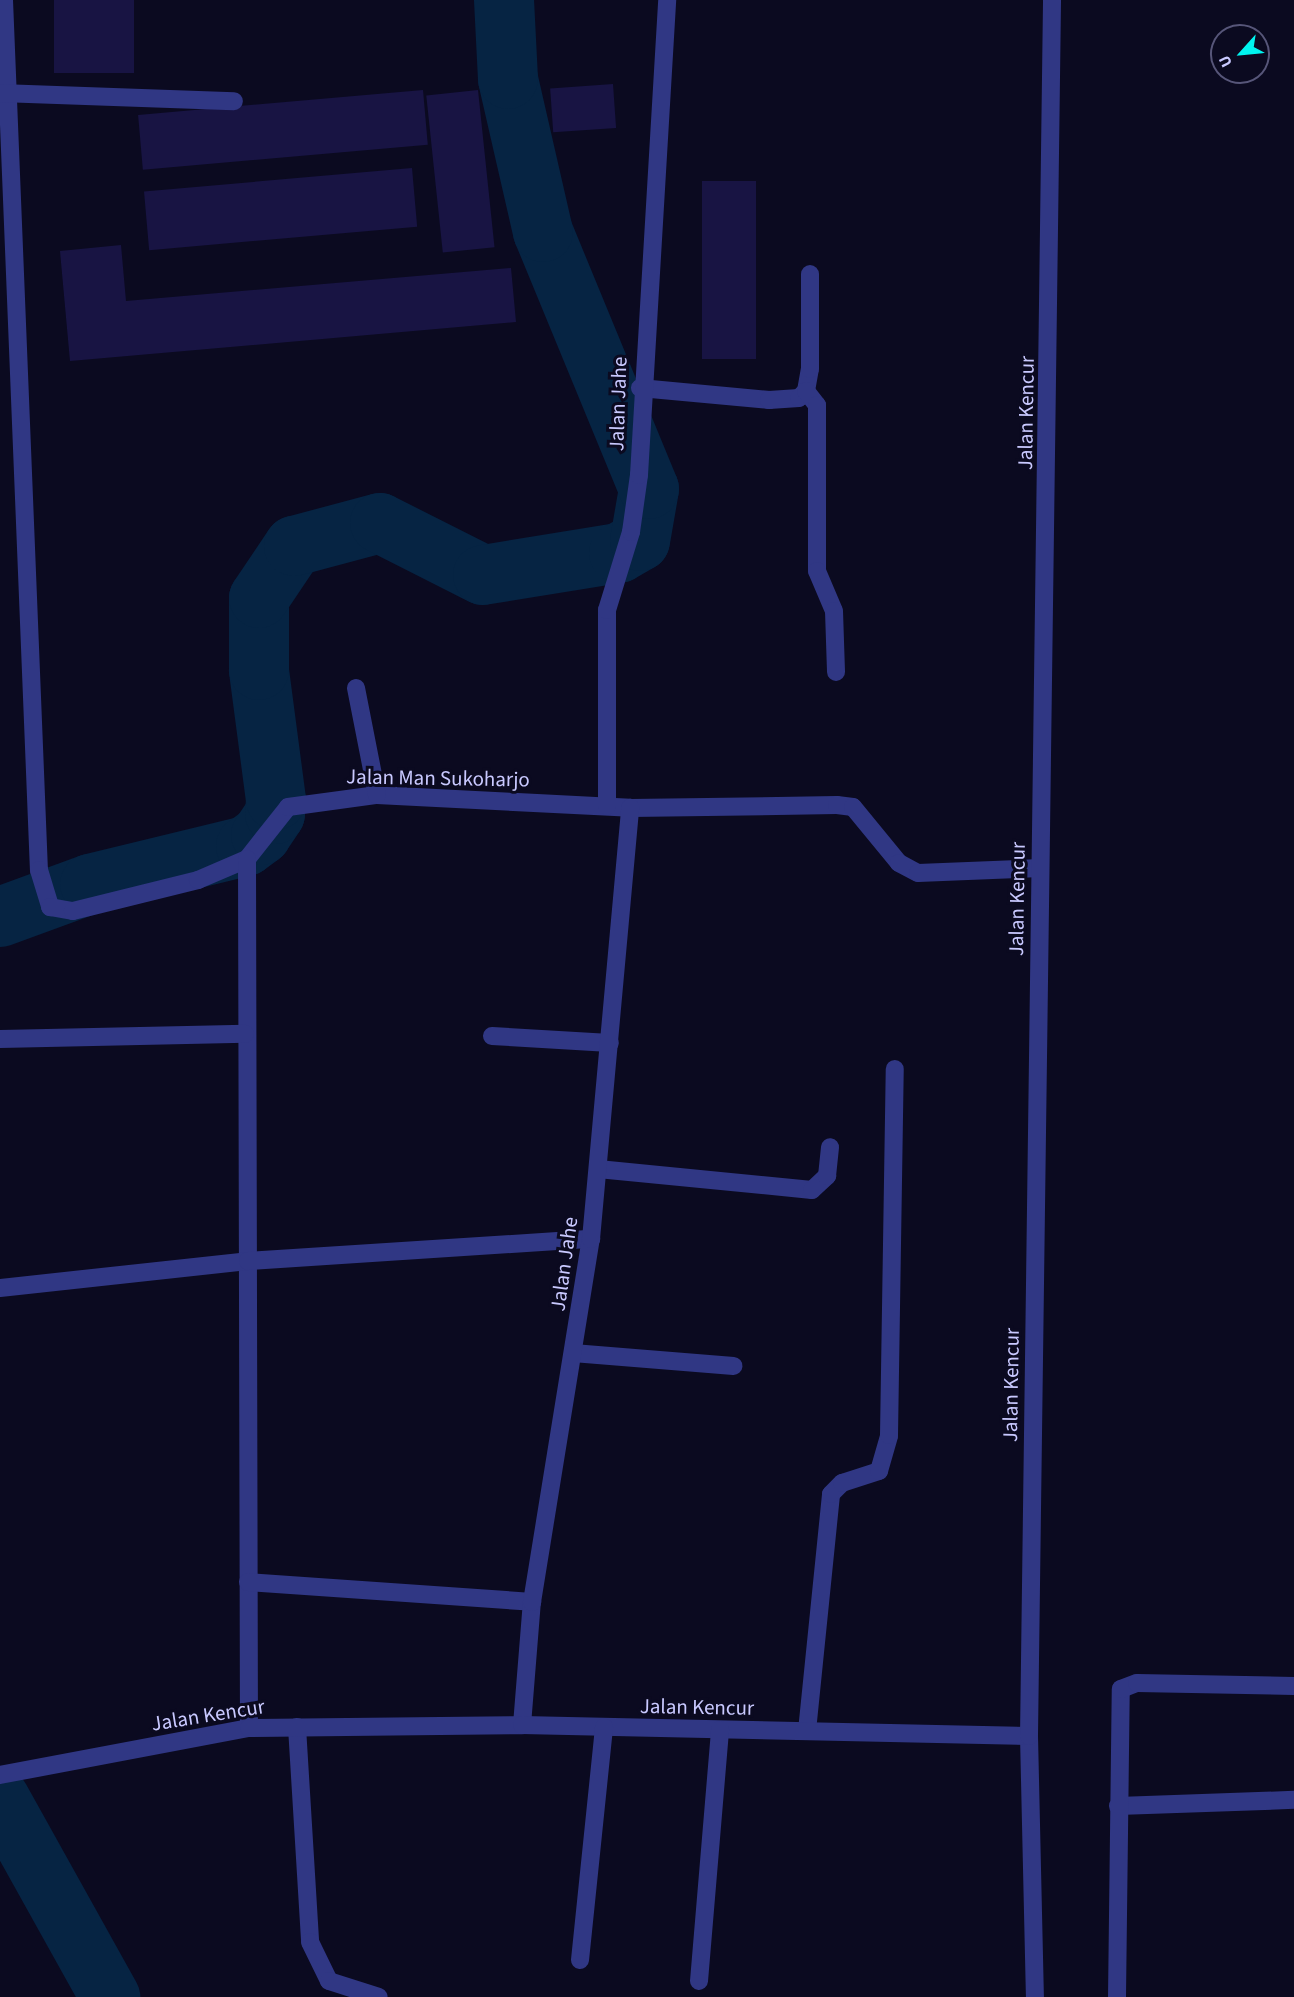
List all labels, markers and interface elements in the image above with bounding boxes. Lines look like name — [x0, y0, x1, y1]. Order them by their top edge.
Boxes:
north arrow — [1210, 24, 1270, 84]
text: U — [1214, 52, 1238, 71]
street label: Jalan Jahe — [604, 356, 632, 452]
street label: Jalan Kencur — [1012, 356, 1040, 470]
street label: Jalan Man Sukoharjo — [346, 764, 530, 792]
street label: Jalan Kencur — [1003, 842, 1031, 956]
street label: Jalan Jahe — [545, 1215, 583, 1313]
street label: Jalan Kencur — [997, 1328, 1025, 1442]
street label: Jalan Kencur — [640, 1693, 754, 1721]
street label: Jalan Kencur — [150, 1694, 266, 1736]

